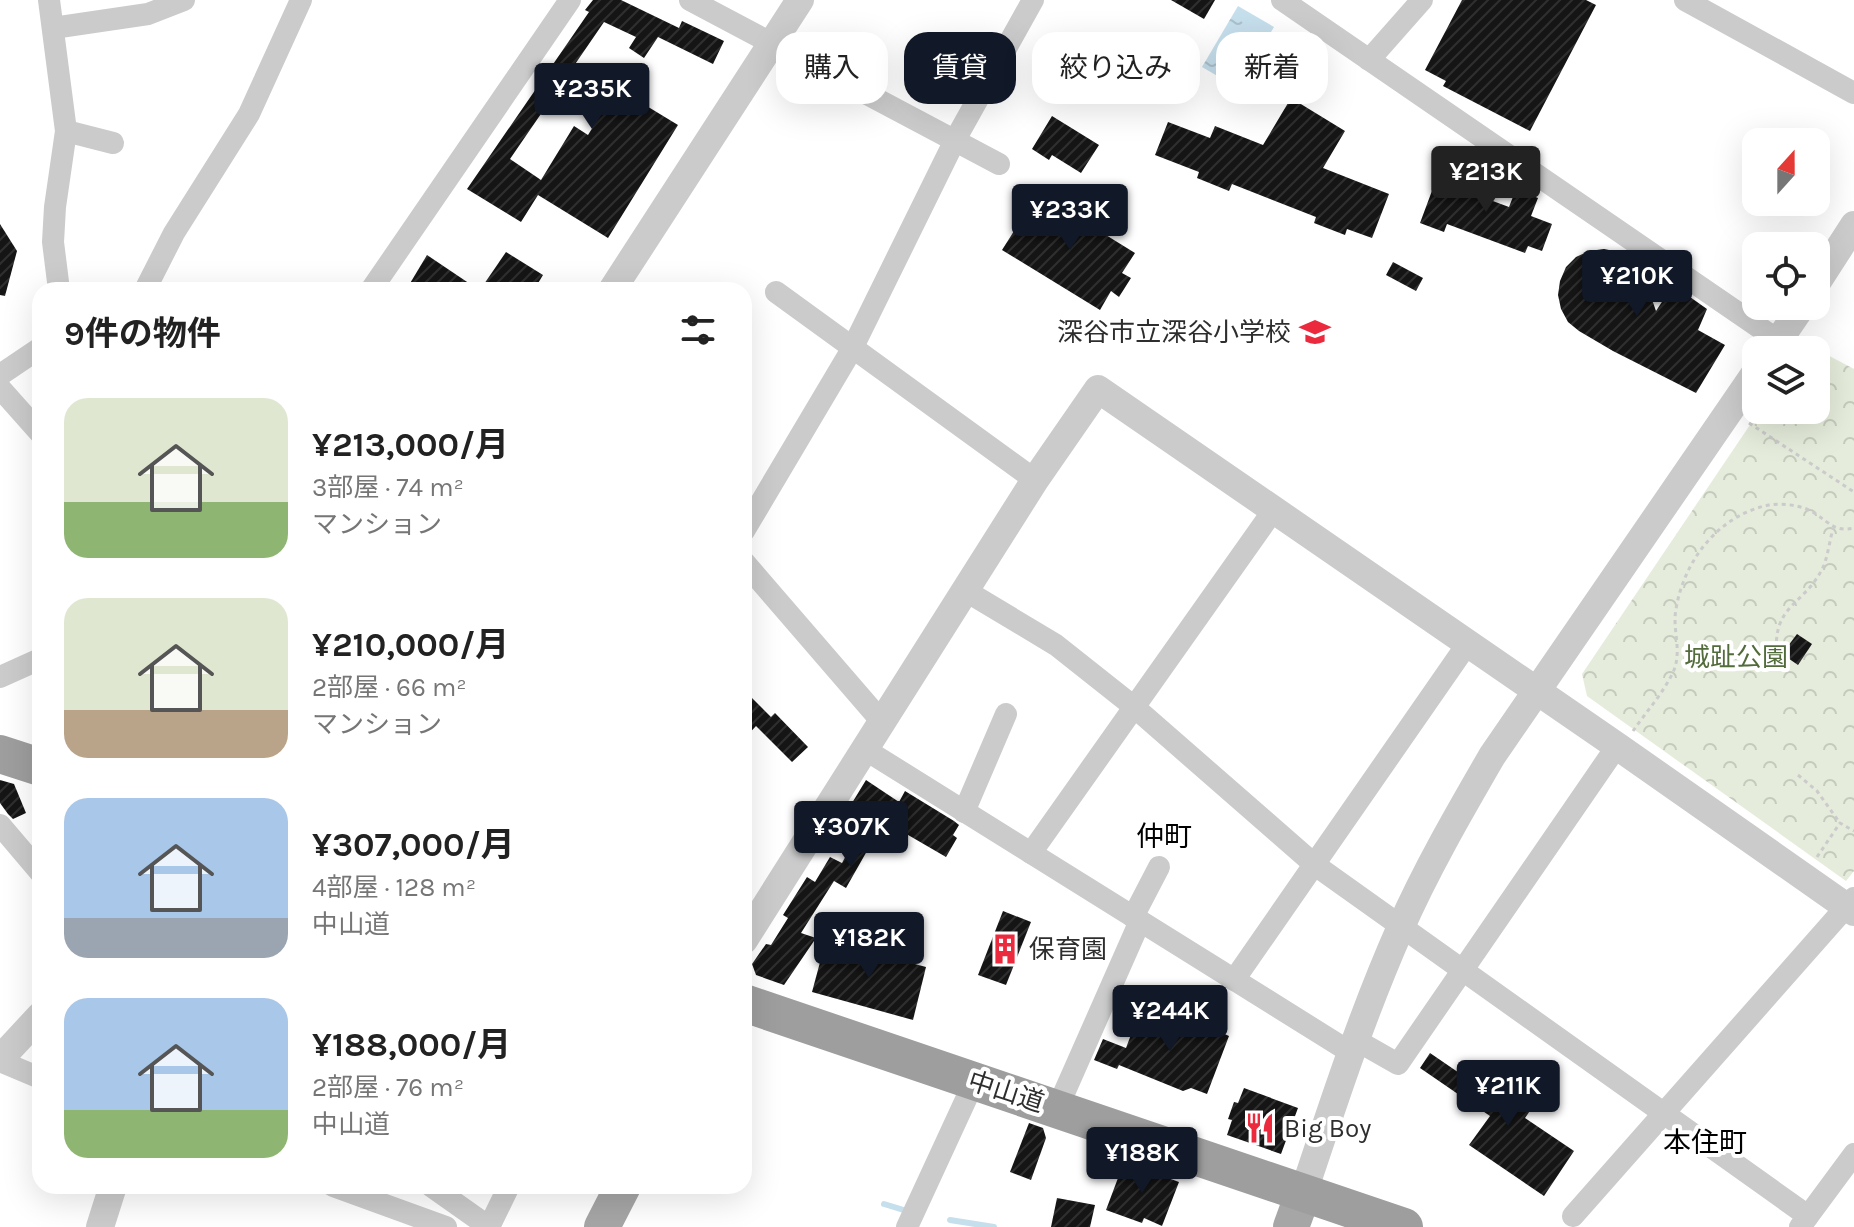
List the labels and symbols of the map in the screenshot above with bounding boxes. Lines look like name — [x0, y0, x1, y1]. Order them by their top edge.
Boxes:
pin: ¥235K — [536, 63, 648, 131]
north arrow — [1742, 128, 1830, 216]
pin: ¥213K — [1430, 146, 1542, 214]
pin: ¥233K — [1014, 184, 1126, 252]
pin: ¥210K — [1581, 250, 1693, 318]
school or university icon: 深谷市立深谷小学校 — [1298, 315, 1332, 349]
place label: 深谷市立深谷小学校 — [1057, 317, 1291, 348]
park label: 城趾公園 — [1684, 642, 1788, 673]
pin: ¥307K — [795, 801, 907, 869]
district label: 仲町 — [1136, 820, 1192, 853]
pin: ¥182K — [813, 912, 925, 980]
building icon: 保育園 — [988, 932, 1022, 966]
place label: 保育園 — [1029, 934, 1107, 965]
pin: ¥244K — [1114, 985, 1226, 1053]
pin: ¥211K — [1452, 1060, 1564, 1128]
street label: 中山道 — [964, 1065, 1048, 1119]
restaurant icon: Big Boy — [1243, 1111, 1277, 1145]
place label: Big Boy — [1284, 1113, 1371, 1144]
district label: 本住町 — [1663, 1126, 1747, 1159]
pin: ¥188K — [1086, 1127, 1198, 1195]

